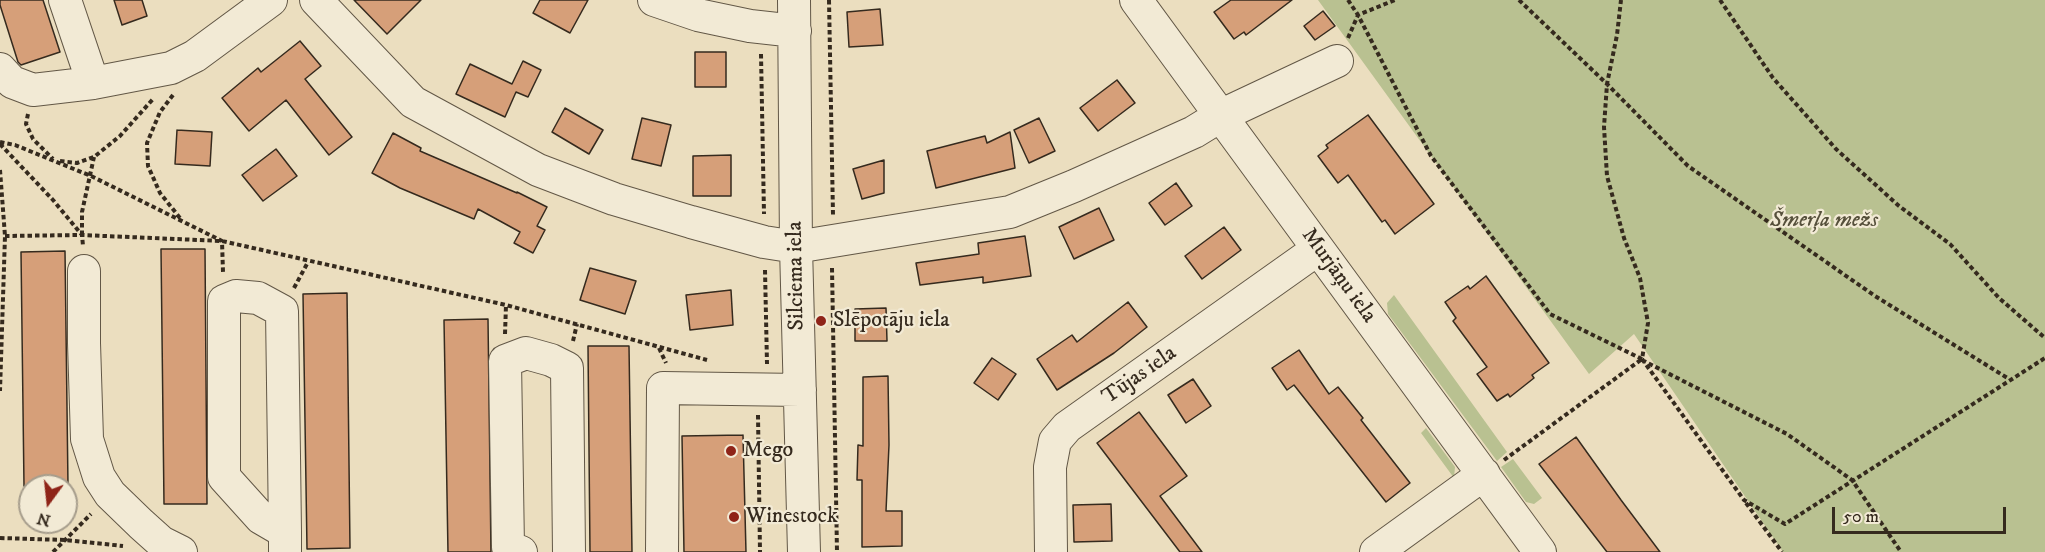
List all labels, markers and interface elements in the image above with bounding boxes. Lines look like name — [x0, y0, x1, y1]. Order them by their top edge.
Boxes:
park label: Šmerļa mežs — [1770, 208, 1878, 234]
street label: Silciema iela — [783, 221, 811, 331]
street label: Murjāņu iela — [1295, 223, 1381, 329]
place label: Slēpotāju iela — [833, 308, 950, 334]
marker: Slēpotāju iela — [814, 314, 828, 328]
street label: Tūjas iela — [1098, 341, 1182, 411]
place label: Mego — [743, 438, 793, 464]
marker: Mego — [724, 444, 738, 458]
north arrow — [18, 474, 78, 534]
scale bar — [1835, 495, 2009, 533]
place label: Winestock — [746, 504, 838, 530]
text: 50 m — [1843, 506, 1879, 528]
text: N — [35, 508, 53, 531]
marker: Winestock — [727, 510, 741, 524]

